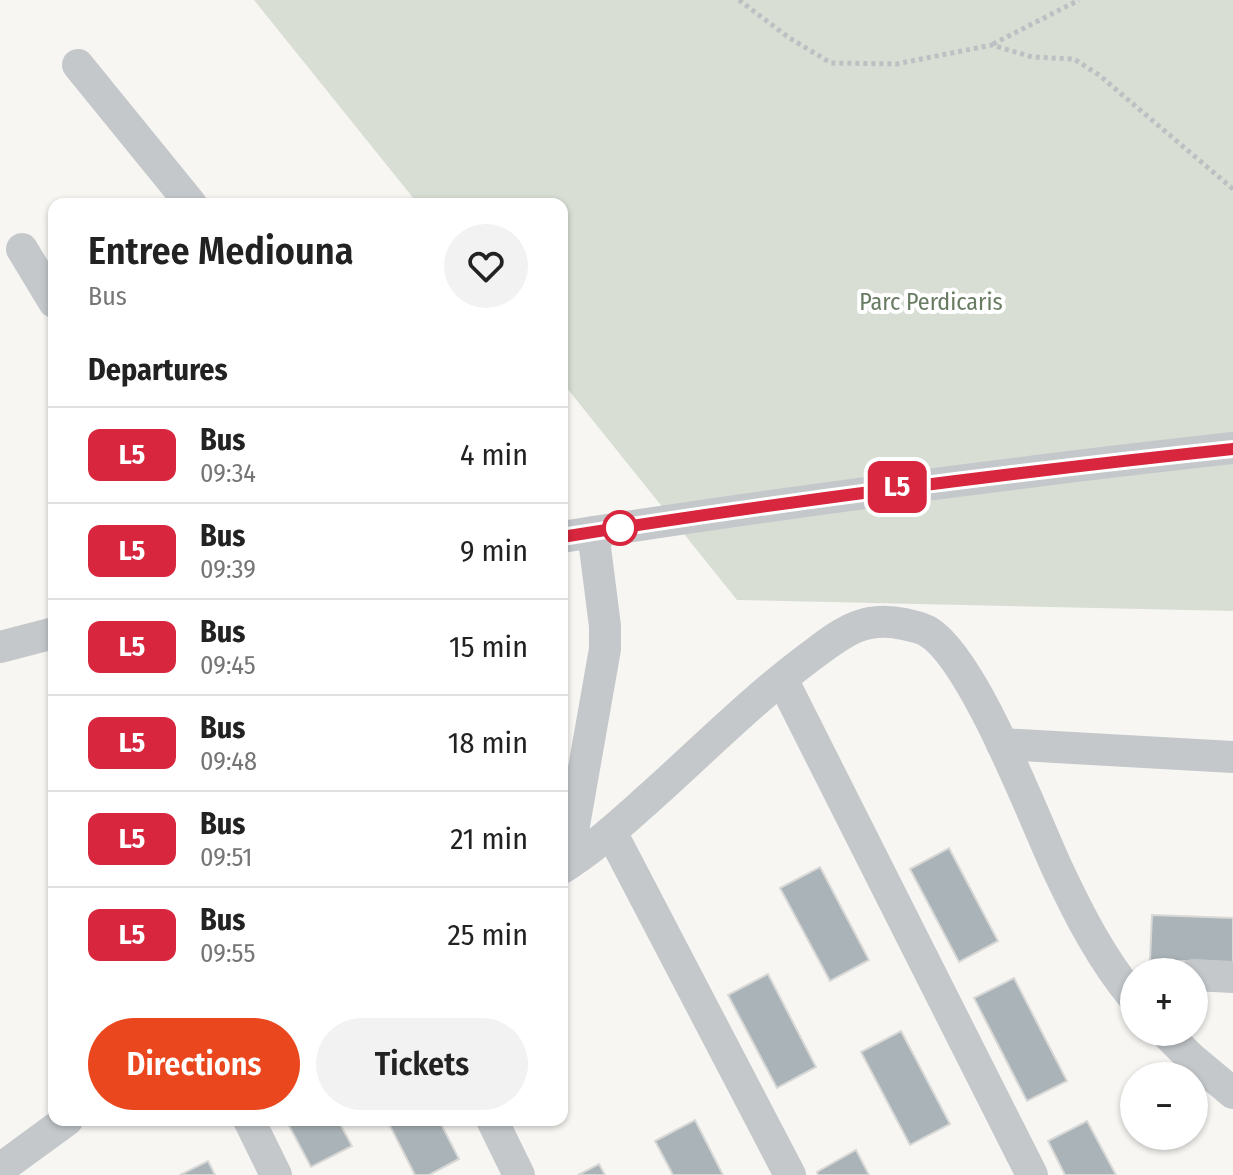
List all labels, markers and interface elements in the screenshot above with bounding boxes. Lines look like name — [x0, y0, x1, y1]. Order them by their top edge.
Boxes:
button: heart — [444, 224, 528, 308]
text: Entree Mediouna — [88, 228, 354, 274]
text: Bus — [88, 281, 127, 312]
park label: Parc Perdicaris — [859, 288, 1003, 316]
text: Departures — [88, 352, 228, 388]
text: Bus — [200, 422, 245, 458]
text: 4 min — [460, 437, 528, 473]
text: L5 — [119, 438, 145, 471]
text: 09:34 — [200, 458, 256, 489]
line badge: L5 — [861, 461, 933, 513]
text: L5 — [884, 470, 910, 503]
unlabelled marker — [603, 511, 637, 545]
text: Bus — [200, 518, 245, 554]
text: 9 min — [460, 533, 528, 569]
text: L5 — [119, 534, 145, 567]
text: 09:39 — [200, 554, 256, 585]
text: Bus — [200, 614, 245, 650]
text: 15 min — [449, 629, 528, 665]
text: L5 — [119, 630, 145, 663]
text: 09:45 — [200, 650, 256, 681]
text: Bus — [200, 710, 245, 746]
text: 18 min — [448, 725, 528, 761]
text: L5 — [119, 726, 145, 759]
text: 09:48 — [200, 746, 257, 777]
text: Bus — [200, 806, 245, 842]
text: 21 min — [450, 821, 528, 857]
text: L5 — [119, 822, 145, 855]
text: 09:51 — [200, 842, 252, 873]
text: Bus — [200, 902, 245, 938]
text: 25 min — [448, 917, 528, 953]
text: L5 — [119, 918, 145, 951]
text: 09:55 — [200, 938, 255, 969]
map controls — [1120, 958, 1208, 1150]
button: + — [1120, 958, 1208, 1046]
button: Directions — [88, 1018, 300, 1110]
button: Tickets — [316, 1018, 528, 1110]
button: − — [1120, 1062, 1208, 1150]

